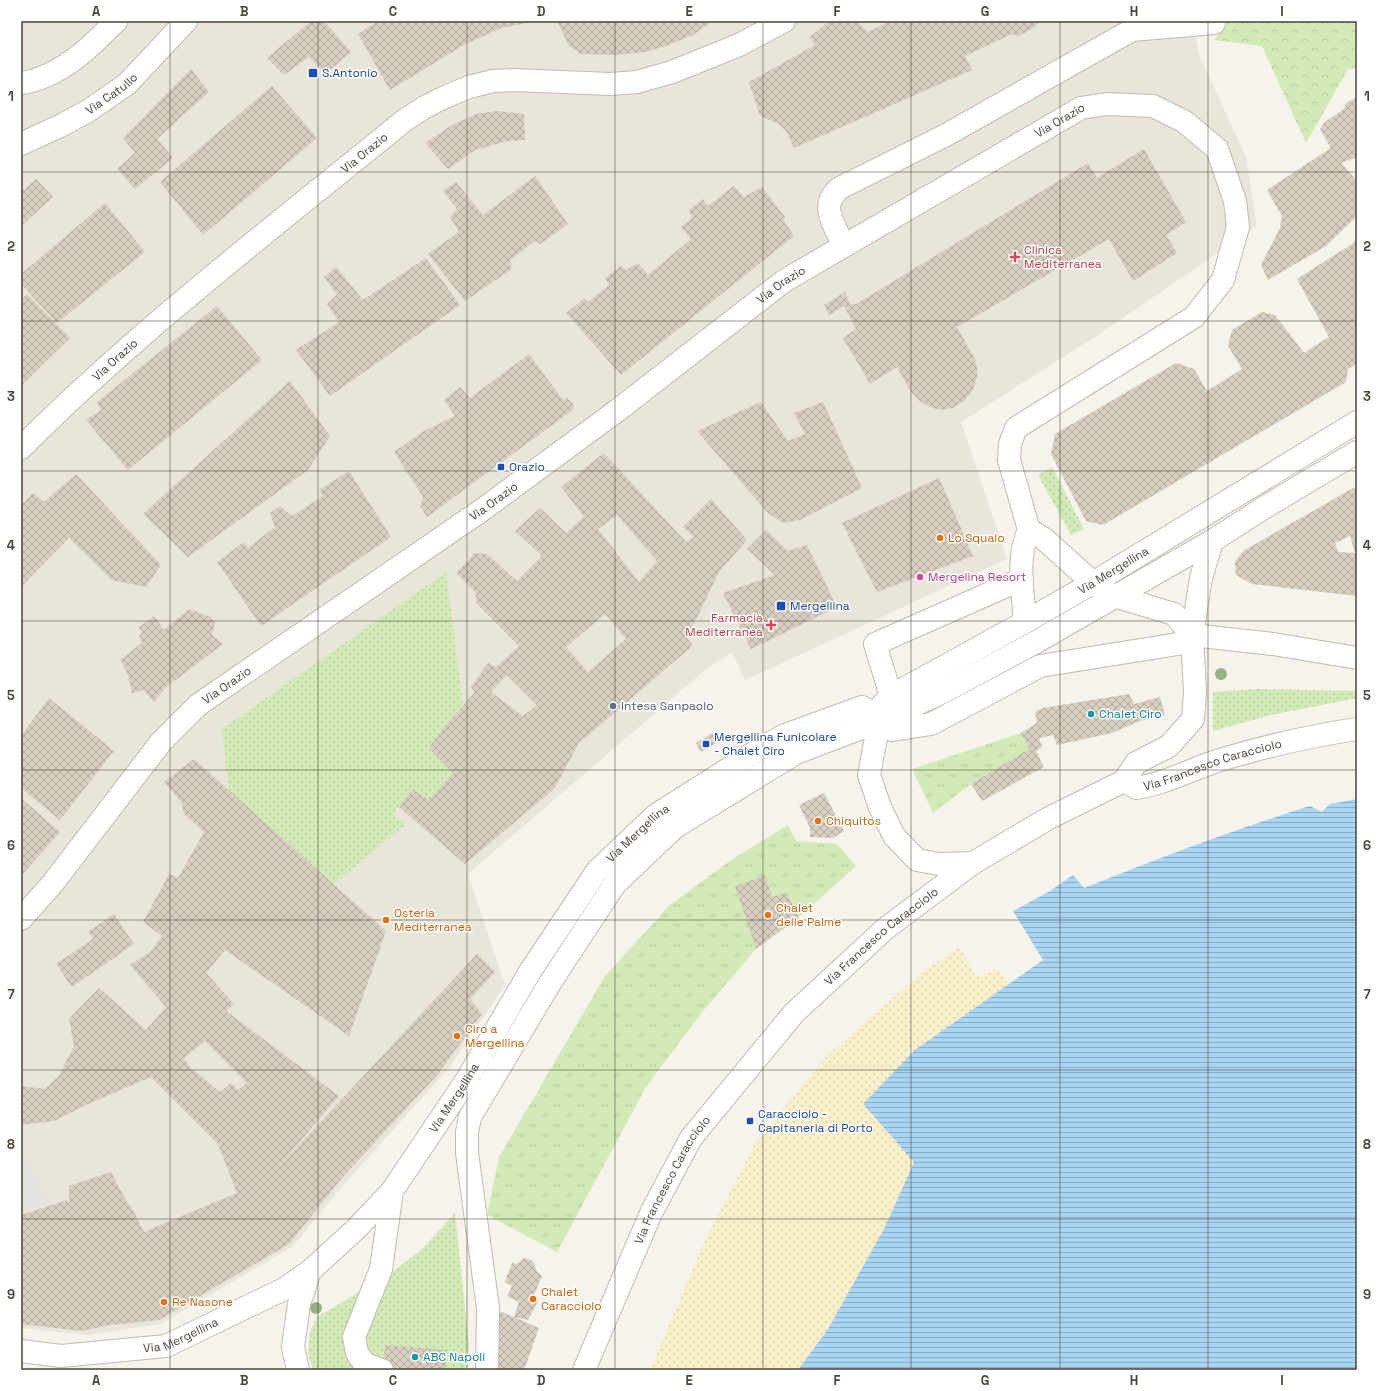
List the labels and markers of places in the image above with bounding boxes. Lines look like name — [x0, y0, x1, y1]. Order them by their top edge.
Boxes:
place label: S.Antonio — [322, 65, 378, 81]
marker: S.Antonio — [307, 67, 319, 79]
place label: Clinica Mediterranea — [1024, 242, 1102, 272]
marker: Clinica Mediterranea — [1009, 251, 1021, 263]
place label: Orazio — [509, 459, 545, 475]
marker: Orazio — [496, 462, 506, 472]
place label: Lo Squalo — [948, 530, 1005, 546]
marker: Lo Squalo — [935, 533, 945, 543]
place label: Mergelina Resort — [928, 569, 1026, 585]
marker: Mergelina Resort — [915, 572, 925, 582]
place label: Mergellina — [790, 598, 850, 614]
marker: Mergellina — [775, 600, 787, 612]
place label: Farmacia Mediterranea — [685, 610, 763, 640]
marker: Farmacia Mediterranea — [766, 620, 776, 630]
place label: Intesa Sanpaolo — [621, 698, 714, 714]
marker: Intesa Sanpaolo — [608, 701, 618, 711]
place label: Chalet Ciro — [1099, 706, 1162, 722]
marker: Chalet Ciro — [1086, 709, 1096, 719]
place label: Mergellina Funicolare - Chalet Ciro — [714, 729, 837, 759]
marker: Mergellina Funicolare - Chalet Ciro — [701, 739, 711, 749]
place label: Chiquitos — [826, 813, 881, 829]
marker: Chiquitos — [813, 816, 823, 826]
place label: Chalet delle Palme — [776, 900, 841, 930]
place label: Osteria Mediterranea — [394, 905, 472, 935]
marker: Chalet delle Palme — [763, 910, 773, 920]
marker: Osteria Mediterranea — [381, 915, 391, 925]
place label: Ciro a Mergellina — [465, 1021, 525, 1051]
marker: Ciro a Mergellina — [452, 1031, 462, 1041]
place label: Caracciolo - Capitaneria di Porto — [758, 1106, 873, 1136]
marker: Caracciolo - Capitaneria di Porto — [745, 1116, 755, 1126]
place label: Chalet Caracciolo — [541, 1284, 602, 1314]
place label: Re Nasone — [172, 1294, 233, 1310]
marker: Chalet Caracciolo — [528, 1294, 538, 1304]
marker: Re Nasone — [159, 1297, 169, 1307]
place label: ABC Napoli — [423, 1349, 485, 1365]
marker: ABC Napoli — [410, 1352, 420, 1362]

